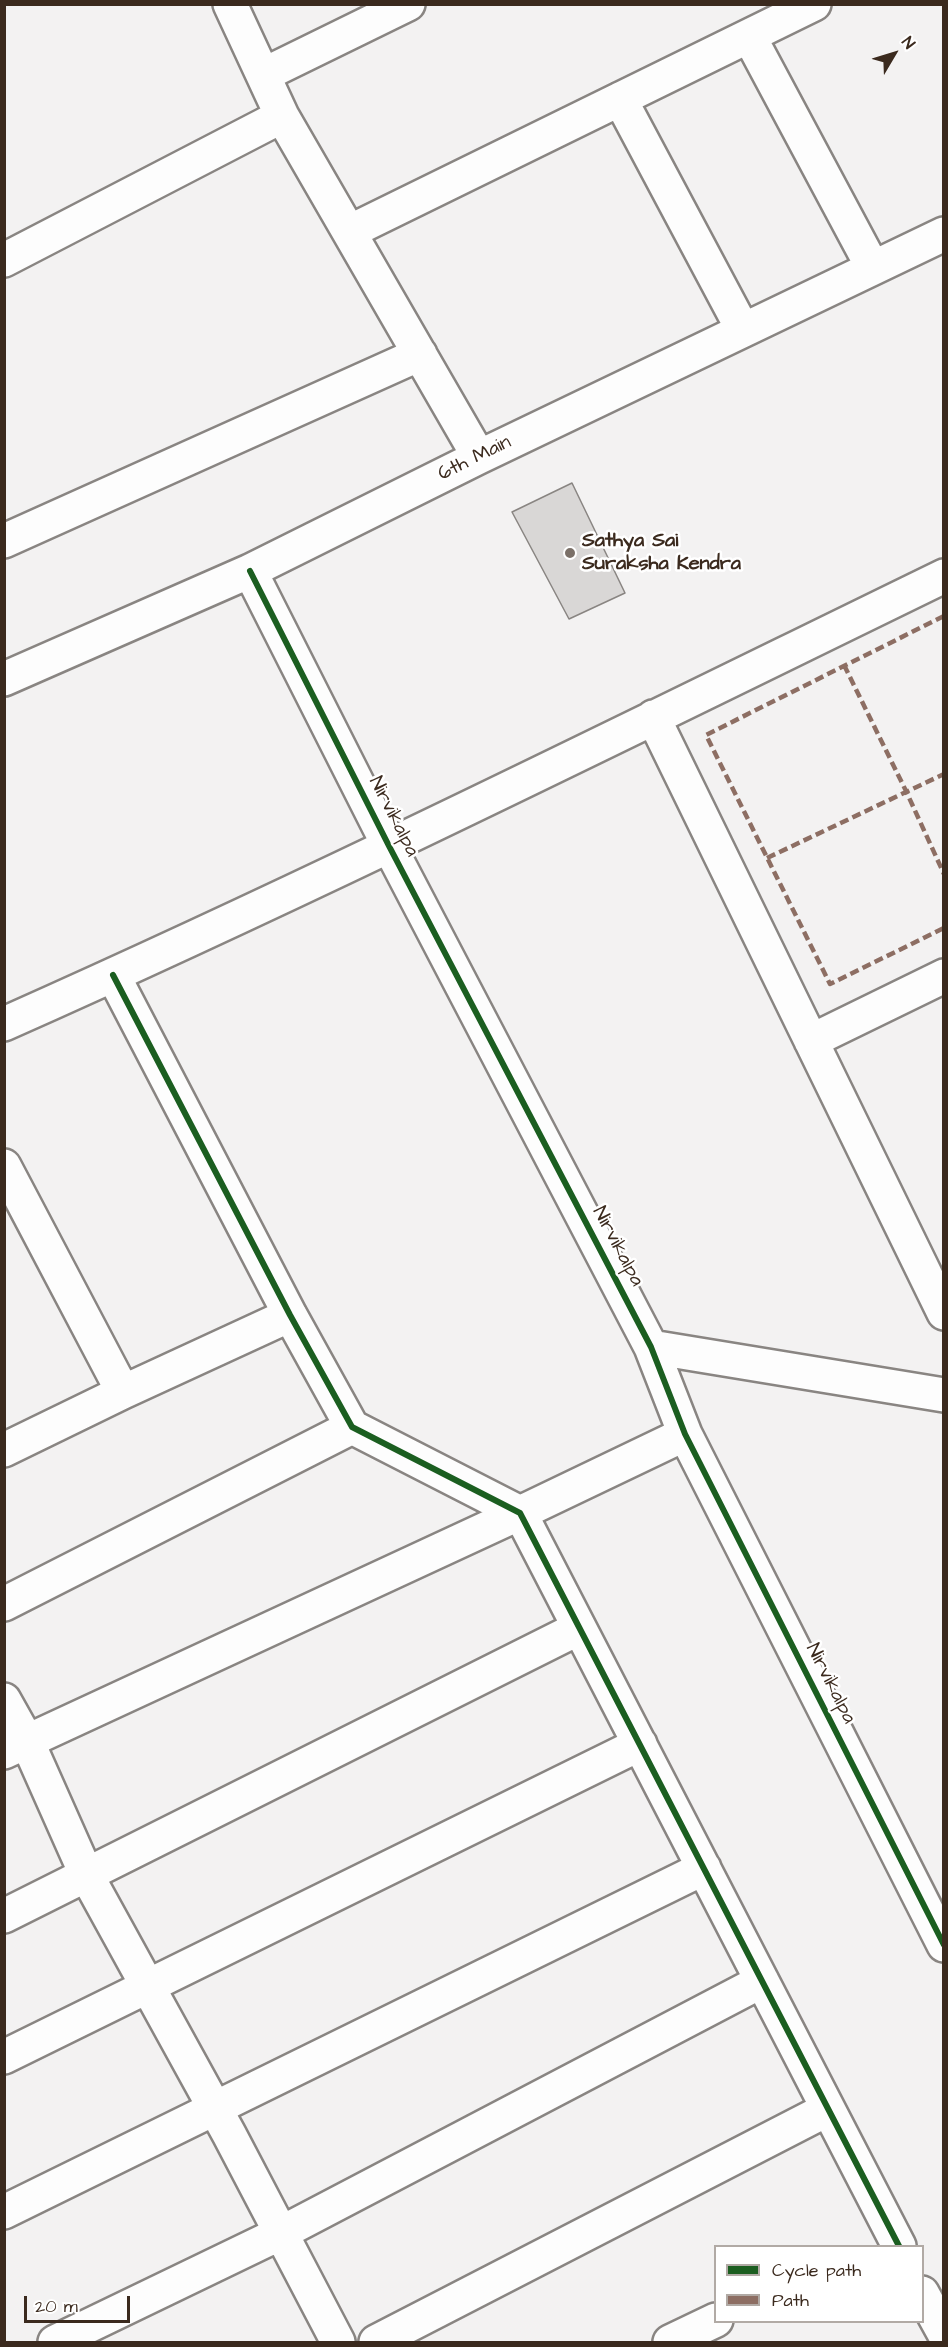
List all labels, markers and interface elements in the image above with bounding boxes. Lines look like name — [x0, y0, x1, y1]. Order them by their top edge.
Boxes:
north arrow — [864, 24, 924, 84]
text: N — [896, 32, 920, 54]
street label: 6th Main — [435, 431, 515, 487]
place label: Sathya Sai Suraksha Kendra — [582, 530, 741, 577]
marker: Sathya Sai Suraksha Kendra — [563, 546, 577, 560]
street label: Nirvikalpa — [363, 773, 423, 861]
street label: Nirvikalpa — [586, 1203, 648, 1291]
street label: Nirvikalpa — [800, 1640, 860, 1728]
legend — [714, 2245, 924, 2323]
text: Cycle path — [772, 2258, 861, 2283]
scale bar — [27, 2284, 134, 2322]
text: Path — [772, 2288, 809, 2313]
text: 20 m — [35, 2294, 78, 2319]

